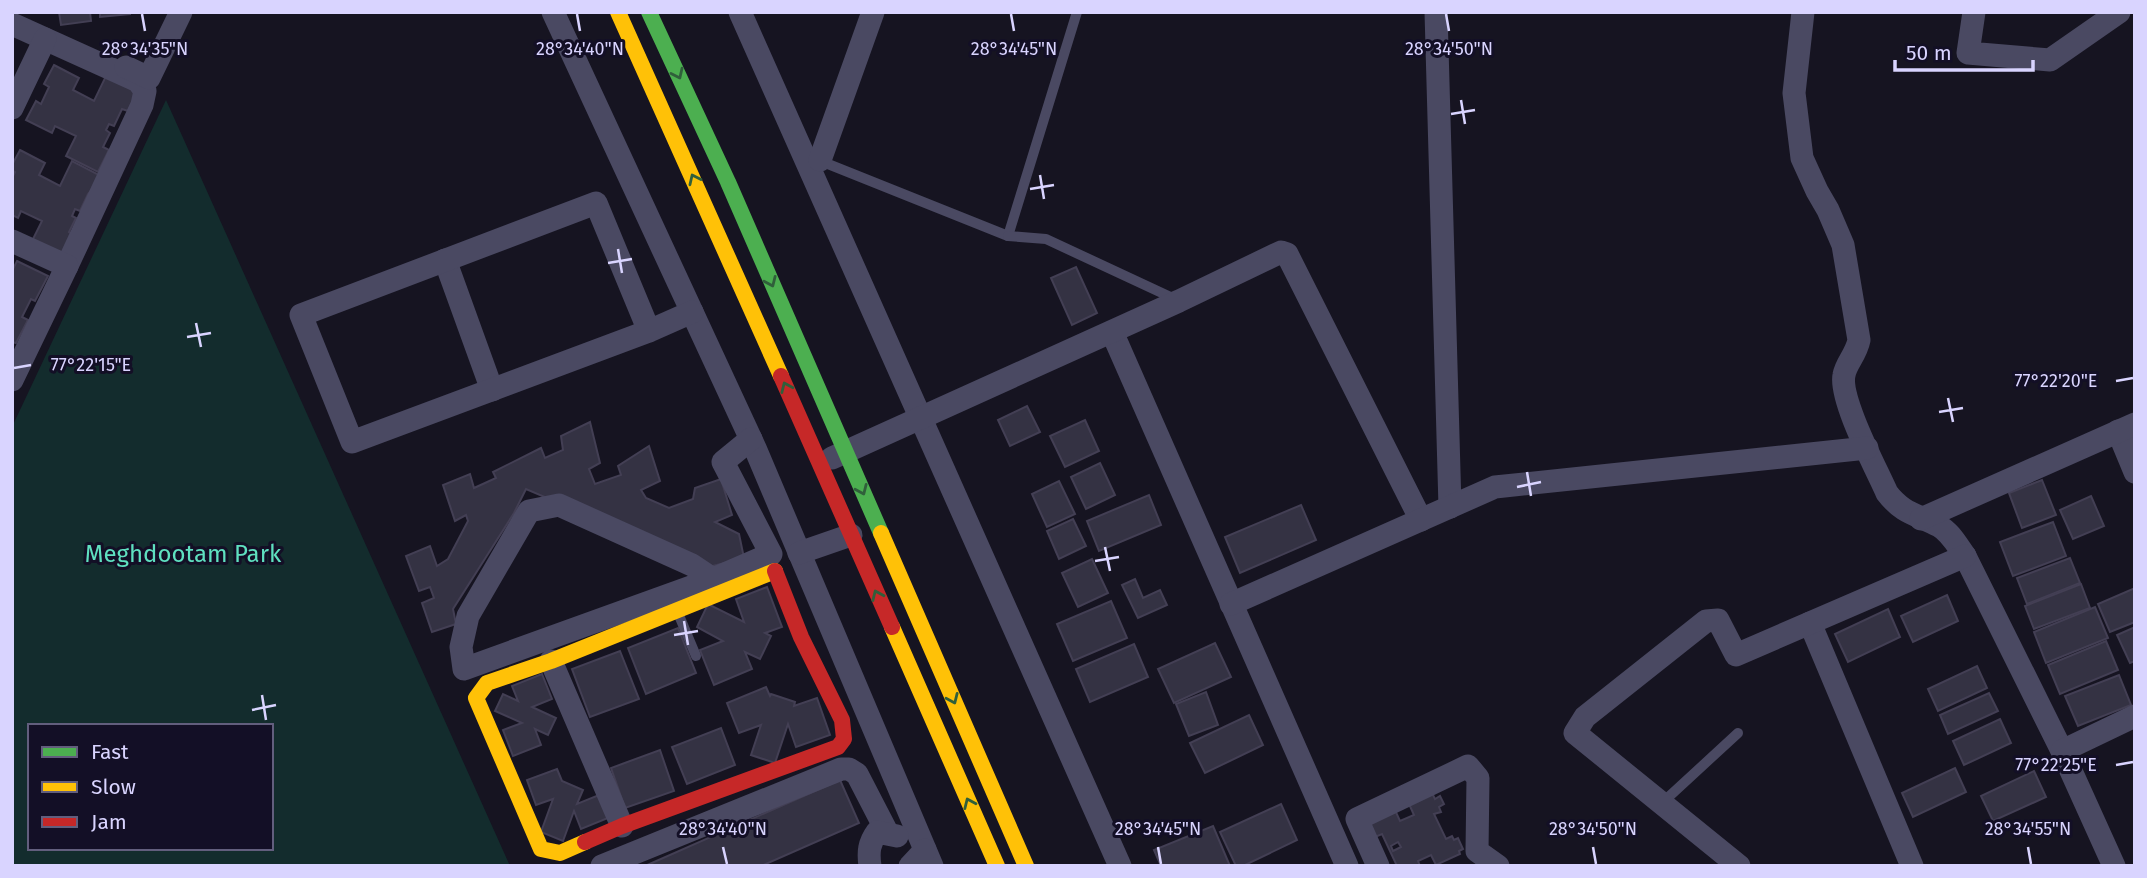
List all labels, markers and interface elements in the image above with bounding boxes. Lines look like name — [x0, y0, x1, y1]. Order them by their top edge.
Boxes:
scale bar — [1895, 28, 2033, 72]
text: 28°34'35"N — [102, 38, 188, 60]
text: 28°34'40"N — [536, 38, 624, 60]
text: 28°34'45"N — [971, 38, 1057, 60]
text: 28°34'50"N — [1405, 38, 1493, 60]
text: 50 m — [1906, 40, 1952, 66]
one-way arrow — [670, 67, 684, 79]
one-way arrow — [688, 174, 702, 186]
one-way arrow — [763, 275, 777, 287]
text: 77°22'15"E — [51, 354, 131, 376]
text: 77°22'20"E — [2015, 370, 2097, 392]
one-way arrow — [780, 382, 794, 394]
one-way arrow — [854, 483, 868, 495]
park label: Meghdootam Park — [85, 540, 282, 568]
one-way arrow — [871, 590, 885, 602]
one-way arrow — [945, 692, 959, 704]
legend — [28, 724, 273, 850]
text: Fast — [91, 739, 129, 765]
text: 77°22'25"E — [2015, 754, 2097, 776]
text: Slow — [91, 774, 136, 800]
one-way arrow — [963, 798, 977, 811]
text: Jam — [91, 809, 127, 835]
text: 28°34'40"N — [679, 818, 767, 840]
text: 28°34'45"N — [1115, 818, 1201, 840]
text: 28°34'50"N — [1549, 818, 1637, 840]
text: 28°34'55"N — [1985, 818, 2071, 840]

